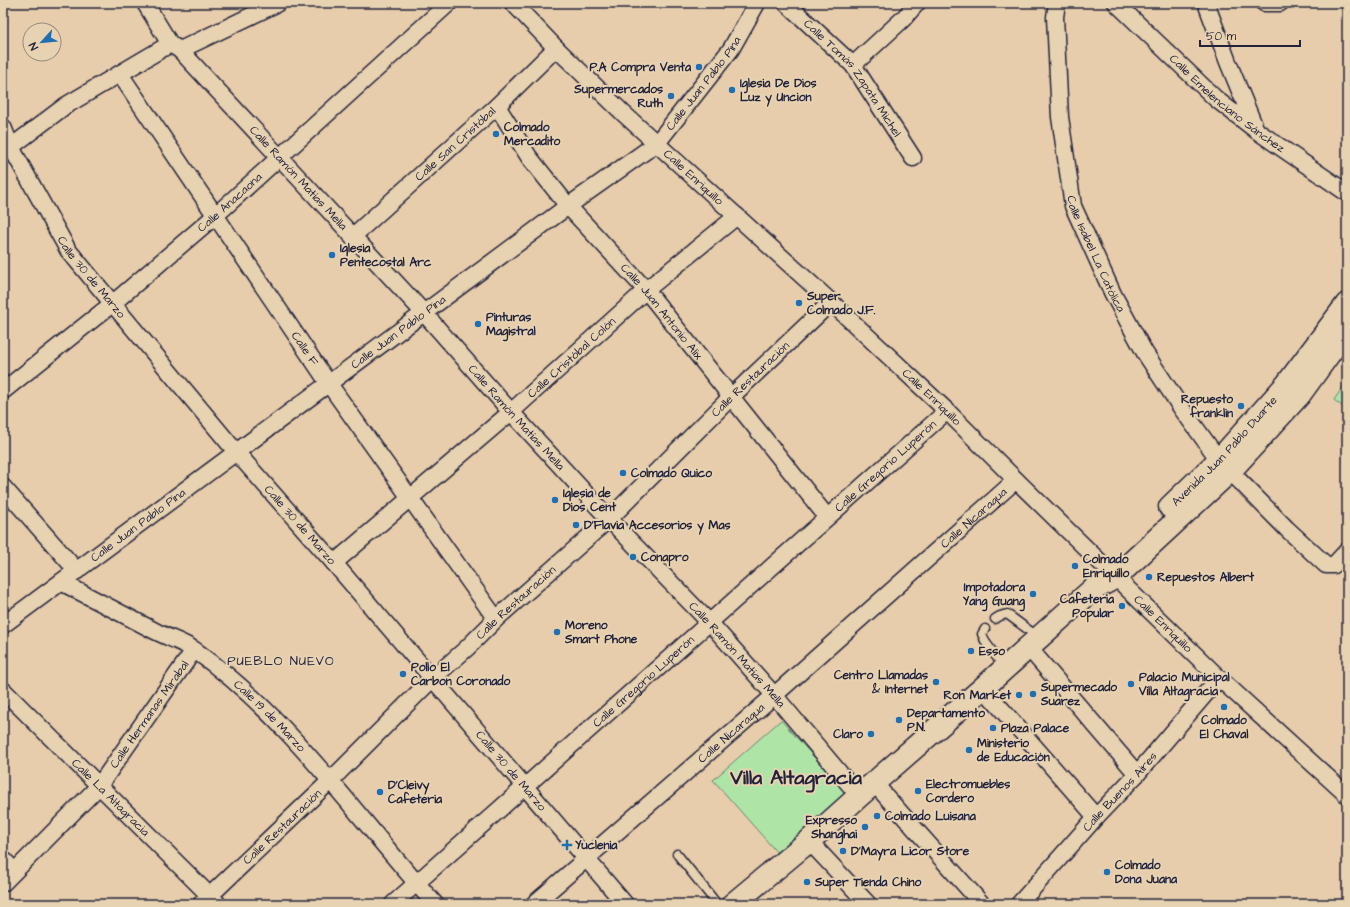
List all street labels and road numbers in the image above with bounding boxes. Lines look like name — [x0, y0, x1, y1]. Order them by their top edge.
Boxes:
street label: Calle Tomás Zapata Michel — [800, 15, 906, 140]
street label: Calle Juan Pablo Pina — [662, 33, 745, 134]
street label: Calle Emelenciano Sánchez — [1166, 50, 1289, 156]
street label: Calle San Cristóbal — [411, 103, 499, 185]
street label: Calle Ramón Matías Mella — [246, 122, 351, 234]
street label: Calle Enriquillo — [660, 145, 728, 209]
street label: Calle Anacaona — [193, 169, 266, 236]
street label: Calle Isabel La Católica — [1063, 194, 1130, 315]
street label: Calle 30 de Marzo — [53, 233, 130, 322]
street label: Calle Juan Antonio Alix — [617, 259, 707, 364]
street label: Calle Juan Pablo Pina — [347, 291, 449, 373]
street label: Calle Cristóbal Colón — [523, 313, 619, 402]
street label: Calle F — [287, 328, 323, 370]
street label: Calle Restauración — [707, 337, 793, 421]
street label: Calle Ramón Matías Mella — [464, 361, 569, 474]
street label: Calle Enriquillo — [898, 365, 965, 429]
street label: Avenida Juan Pablo Duarte — [1167, 392, 1281, 510]
street label: Calle Gregorio Luperón — [831, 416, 940, 516]
street label: Calle 30 de Marzo — [260, 481, 340, 568]
street label: Calle Juan Pablo Pina — [87, 484, 189, 566]
street label: Calle Nicaragua — [936, 484, 1010, 552]
street label: Calle Restauración — [472, 562, 559, 643]
street label: Calle Enriquillo — [1130, 591, 1196, 656]
street label: Calle Ramón Matías Mella — [685, 598, 790, 711]
street label: Calle Gregorio Luperón — [589, 631, 698, 731]
street label: Calle Hermanas Mirabal — [106, 657, 193, 771]
street label: Calle 19 de Marzo — [230, 676, 310, 756]
street label: Calle Nicaragua — [694, 699, 768, 767]
street label: Calle 30 de Marzo — [472, 727, 551, 815]
street label: Calle Buenos Aires — [1079, 748, 1161, 835]
street label: Calle La Altagracia — [68, 755, 154, 840]
street label: Calle Restauración — [239, 785, 325, 868]

